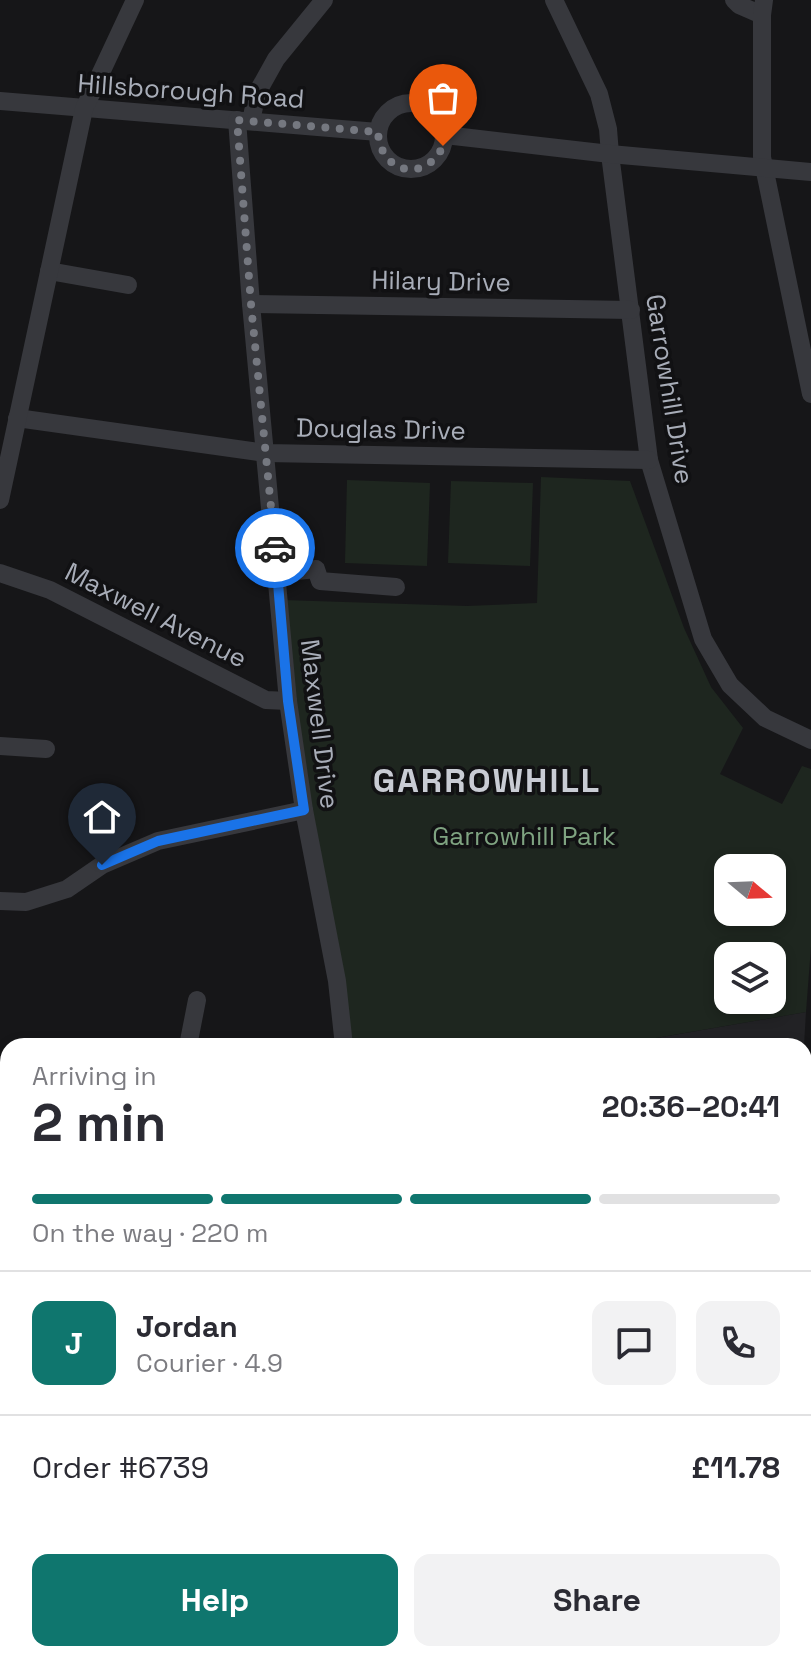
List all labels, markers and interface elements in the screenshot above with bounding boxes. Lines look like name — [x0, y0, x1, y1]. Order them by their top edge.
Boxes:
pin — [409, 64, 477, 146]
street label: Hillsborough Road — [77, 66, 305, 116]
icon: bag — [421, 76, 465, 120]
street label: Hilary Drive — [371, 263, 511, 299]
street label: Garrowhill Drive — [638, 292, 702, 486]
street label: Douglas Drive — [296, 411, 466, 447]
courier — [235, 508, 315, 588]
icon: car — [253, 526, 297, 570]
street label: Maxwell Avenue — [59, 555, 253, 675]
street label: Maxwell Drive — [293, 637, 347, 811]
district label: GARROWHILL — [373, 759, 601, 802]
pin — [68, 783, 136, 865]
icon: home — [80, 795, 124, 839]
park label: Garrowhill Park — [432, 819, 616, 853]
north arrow — [714, 854, 786, 926]
map controls — [714, 854, 786, 1014]
button: layers — [714, 942, 786, 1014]
text: Arriving in — [32, 1059, 156, 1093]
text: 20:36–20:41 — [602, 1087, 780, 1126]
text: 2 min — [32, 1090, 166, 1156]
text: On the way · 220 m — [32, 1216, 268, 1250]
button: chat — [592, 1301, 676, 1385]
button: phone — [696, 1301, 780, 1385]
text: Jordan — [136, 1307, 238, 1346]
text: J — [65, 1324, 83, 1363]
text: Courier · 4.9 — [136, 1346, 283, 1380]
text: Order #6739 — [32, 1448, 209, 1487]
text: £11.78 — [691, 1448, 780, 1487]
button: Help — [32, 1554, 398, 1646]
button: Share — [414, 1554, 780, 1646]

